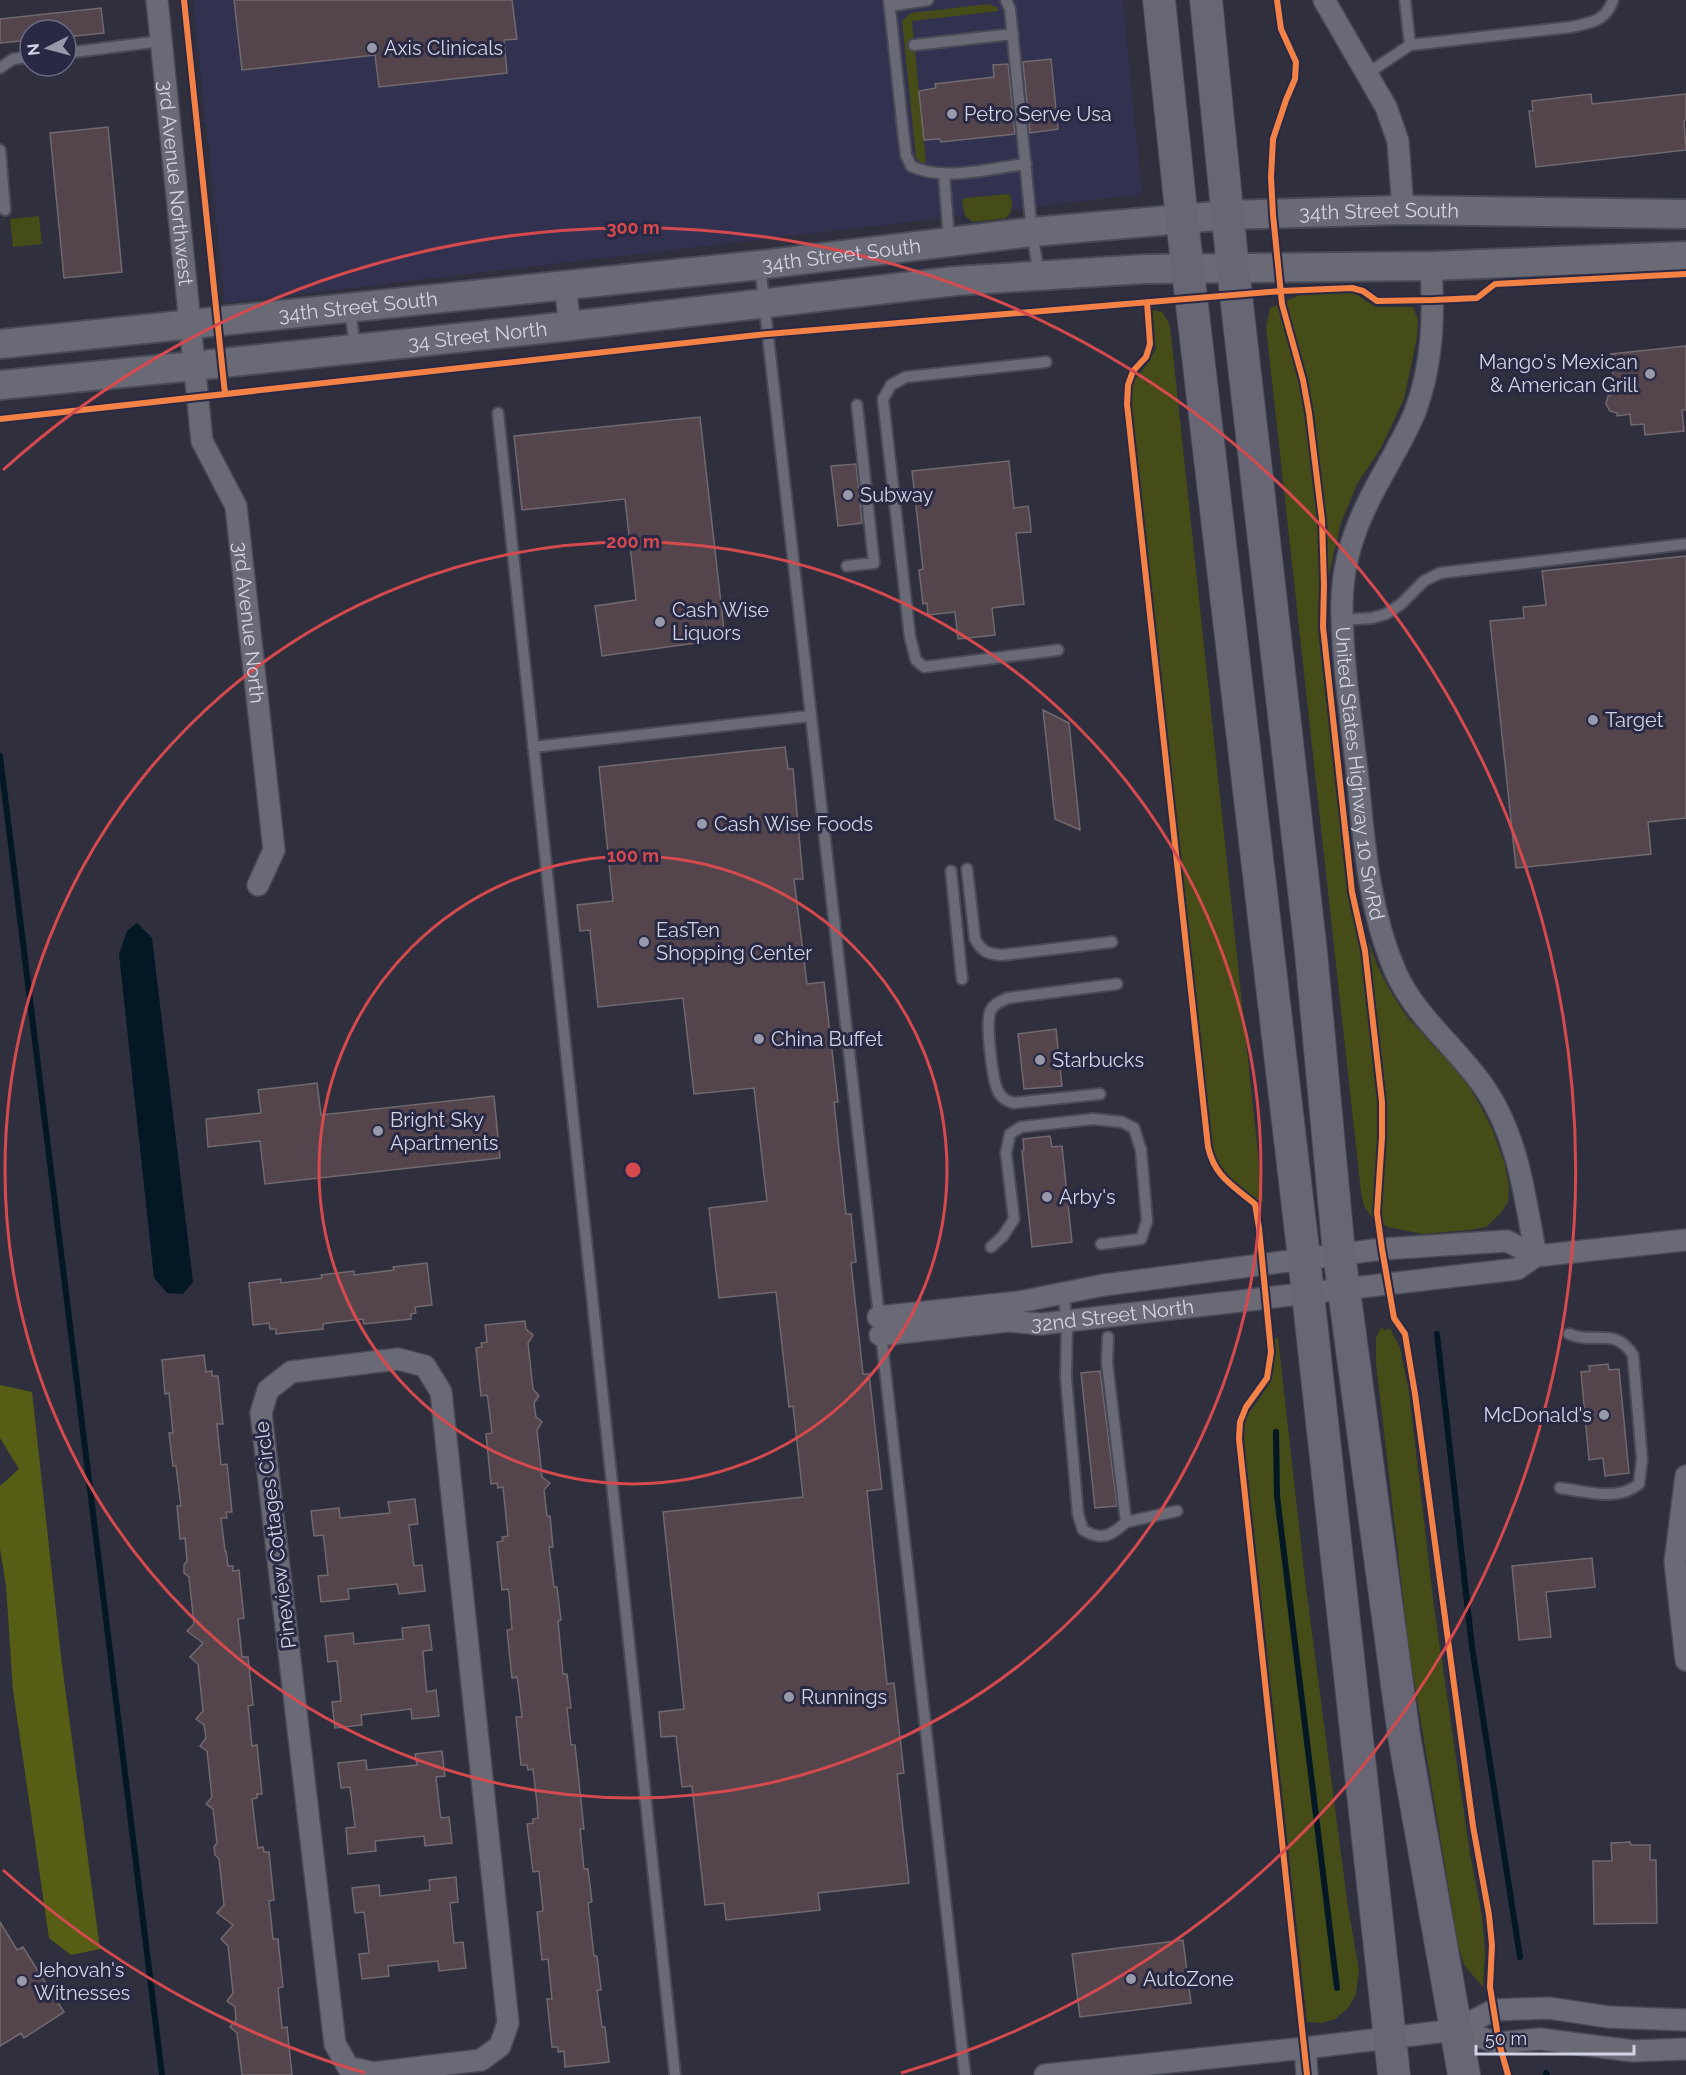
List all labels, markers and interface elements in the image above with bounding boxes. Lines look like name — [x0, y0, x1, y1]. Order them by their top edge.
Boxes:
north arrow — [18, 18, 78, 78]
place label: Axis Clinicals — [384, 36, 503, 60]
marker: Axis Clinicals — [365, 41, 379, 55]
text: N — [23, 42, 44, 57]
street label: 3rd Avenue Northwest — [153, 79, 198, 287]
place label: Petro Serve Usa — [964, 102, 1112, 126]
marker: Petro Serve Usa — [945, 107, 959, 121]
street label: 34th Street South — [1299, 198, 1459, 225]
text: 300 m — [606, 217, 660, 238]
street label: 34th Street South — [760, 234, 922, 277]
street label: 34th Street South — [277, 287, 439, 327]
street label: 34 Street North — [407, 317, 548, 355]
place label: Mango's Mexican & American Grill — [1479, 350, 1639, 397]
marker: Mango's Mexican & American Grill — [1643, 367, 1657, 381]
place label: Subway — [860, 483, 934, 507]
marker: Subway — [841, 488, 855, 502]
text: 200 m — [606, 531, 660, 552]
street label: 3rd Avenue North — [228, 541, 270, 705]
place label: Cash Wise Liquors — [672, 598, 769, 645]
marker: Cash Wise Liquors — [653, 615, 667, 629]
street label: United States Highway 10 SrvRd — [1330, 626, 1390, 922]
place label: Target — [1605, 708, 1664, 732]
marker: Target — [1586, 713, 1600, 727]
place label: Cash Wise Foods — [714, 812, 873, 836]
marker: Cash Wise Foods — [695, 817, 709, 831]
text: 100 m — [607, 845, 659, 866]
place label: EasTen Shopping Center — [656, 918, 812, 965]
marker: EasTen Shopping Center — [637, 935, 651, 949]
place label: China Buffet — [771, 1027, 884, 1051]
marker: China Buffet — [752, 1032, 766, 1046]
place label: Starbucks — [1052, 1048, 1144, 1072]
marker: Starbucks — [1033, 1053, 1047, 1067]
place label: Bright Sky Apartments — [390, 1108, 499, 1155]
marker: Bright Sky Apartments — [371, 1124, 385, 1138]
centre of rings — [623, 1160, 643, 1180]
place label: Arby's — [1059, 1185, 1116, 1209]
marker: Arby's — [1040, 1190, 1054, 1204]
street label: 32nd Street North — [1030, 1294, 1195, 1336]
place label: McDonald's — [1484, 1403, 1592, 1427]
marker: McDonald's — [1597, 1408, 1611, 1422]
street label: Pineview Cottages Circle — [249, 1420, 301, 1650]
place label: Runnings — [801, 1685, 887, 1709]
marker: Runnings — [782, 1690, 796, 1704]
place label: Jehovah's Witnesses — [34, 1958, 130, 2005]
place label: AutoZone — [1143, 1967, 1234, 1991]
marker: AutoZone — [1124, 1972, 1138, 1986]
marker: Jehovah's Witnesses — [15, 1974, 29, 1988]
scale bar — [1476, 2018, 1634, 2056]
text: 50 m — [1485, 2028, 1527, 2049]

